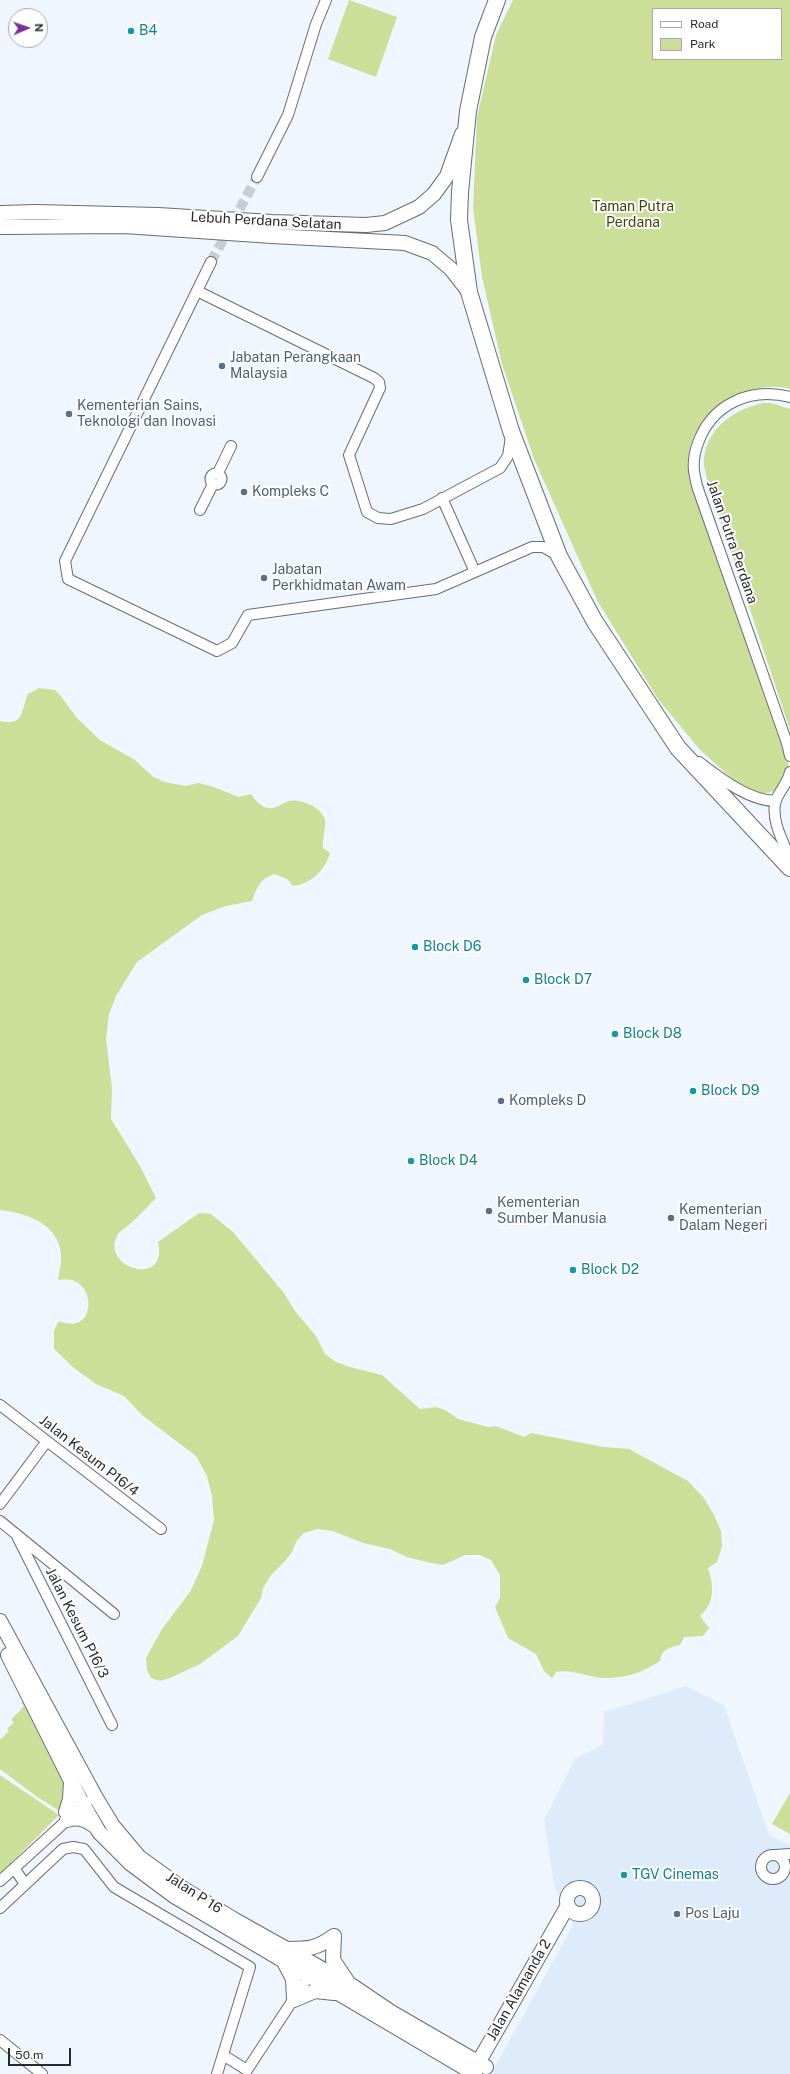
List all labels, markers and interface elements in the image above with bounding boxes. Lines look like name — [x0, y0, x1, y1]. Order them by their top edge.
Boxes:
north arrow — [8, 8, 48, 48]
legend — [652, 8, 782, 60]
text: Road — [690, 17, 718, 31]
text: N — [33, 23, 45, 32]
place label: B4 — [139, 23, 157, 39]
marker: B4 — [126, 26, 136, 36]
text: Park — [690, 37, 716, 51]
park label: Taman Putra Perdana — [592, 199, 674, 232]
street label: Lebuh Perdana Selatan — [190, 209, 342, 233]
place label: Jabatan Perangkaan Malaysia — [230, 350, 361, 382]
marker: Jabatan Perangkaan Malaysia — [217, 361, 227, 371]
place label: Kementerian Sains, Teknologi dan Inovasi — [77, 398, 216, 430]
marker: Kementerian Sains, Teknologi dan Inovasi — [64, 409, 74, 419]
street label: Jalan Putra Perdana — [703, 478, 761, 606]
place label: Kompleks C — [252, 484, 329, 500]
marker: Kompleks C — [239, 487, 249, 497]
place label: Jabatan Perkhidmatan Awam — [272, 562, 406, 594]
marker: Jabatan Perkhidmatan Awam — [259, 573, 269, 583]
place label: Block D6 — [423, 939, 481, 955]
marker: Block D6 — [410, 942, 420, 952]
place label: Block D7 — [534, 972, 592, 988]
marker: Block D7 — [521, 975, 531, 985]
place label: Block D8 — [623, 1026, 682, 1042]
marker: Block D8 — [610, 1029, 620, 1039]
place label: Block D9 — [701, 1083, 759, 1099]
marker: Block D9 — [688, 1086, 698, 1096]
place label: Kompleks D — [509, 1093, 586, 1109]
marker: Kompleks D — [496, 1096, 506, 1106]
place label: Block D4 — [419, 1153, 477, 1169]
marker: Block D4 — [406, 1156, 416, 1166]
place label: Kementerian Sumber Manusia — [497, 1195, 606, 1228]
place label: Kementerian Dalam Negeri — [679, 1202, 768, 1234]
marker: Kementerian Sumber Manusia — [484, 1206, 494, 1216]
marker: Kementerian Dalam Negeri — [666, 1213, 676, 1223]
place label: Block D2 — [581, 1262, 639, 1278]
marker: Block D2 — [568, 1265, 578, 1275]
street label: Jalan Kesum P16/4 — [36, 1412, 142, 1500]
street label: Jalan Kesum P16/3 — [42, 1565, 112, 1681]
place label: TGV Cinemas — [632, 1867, 719, 1883]
street label: Jalan P 16 — [163, 1869, 225, 1917]
marker: TGV Cinemas — [619, 1870, 629, 1880]
place label: Pos Laju — [685, 1906, 740, 1922]
marker: Pos Laju — [672, 1909, 682, 1919]
street label: Jalan Alamanda 2 — [483, 1936, 555, 2044]
scale bar — [10, 2040, 73, 2066]
text: 50 m — [15, 2048, 43, 2062]

